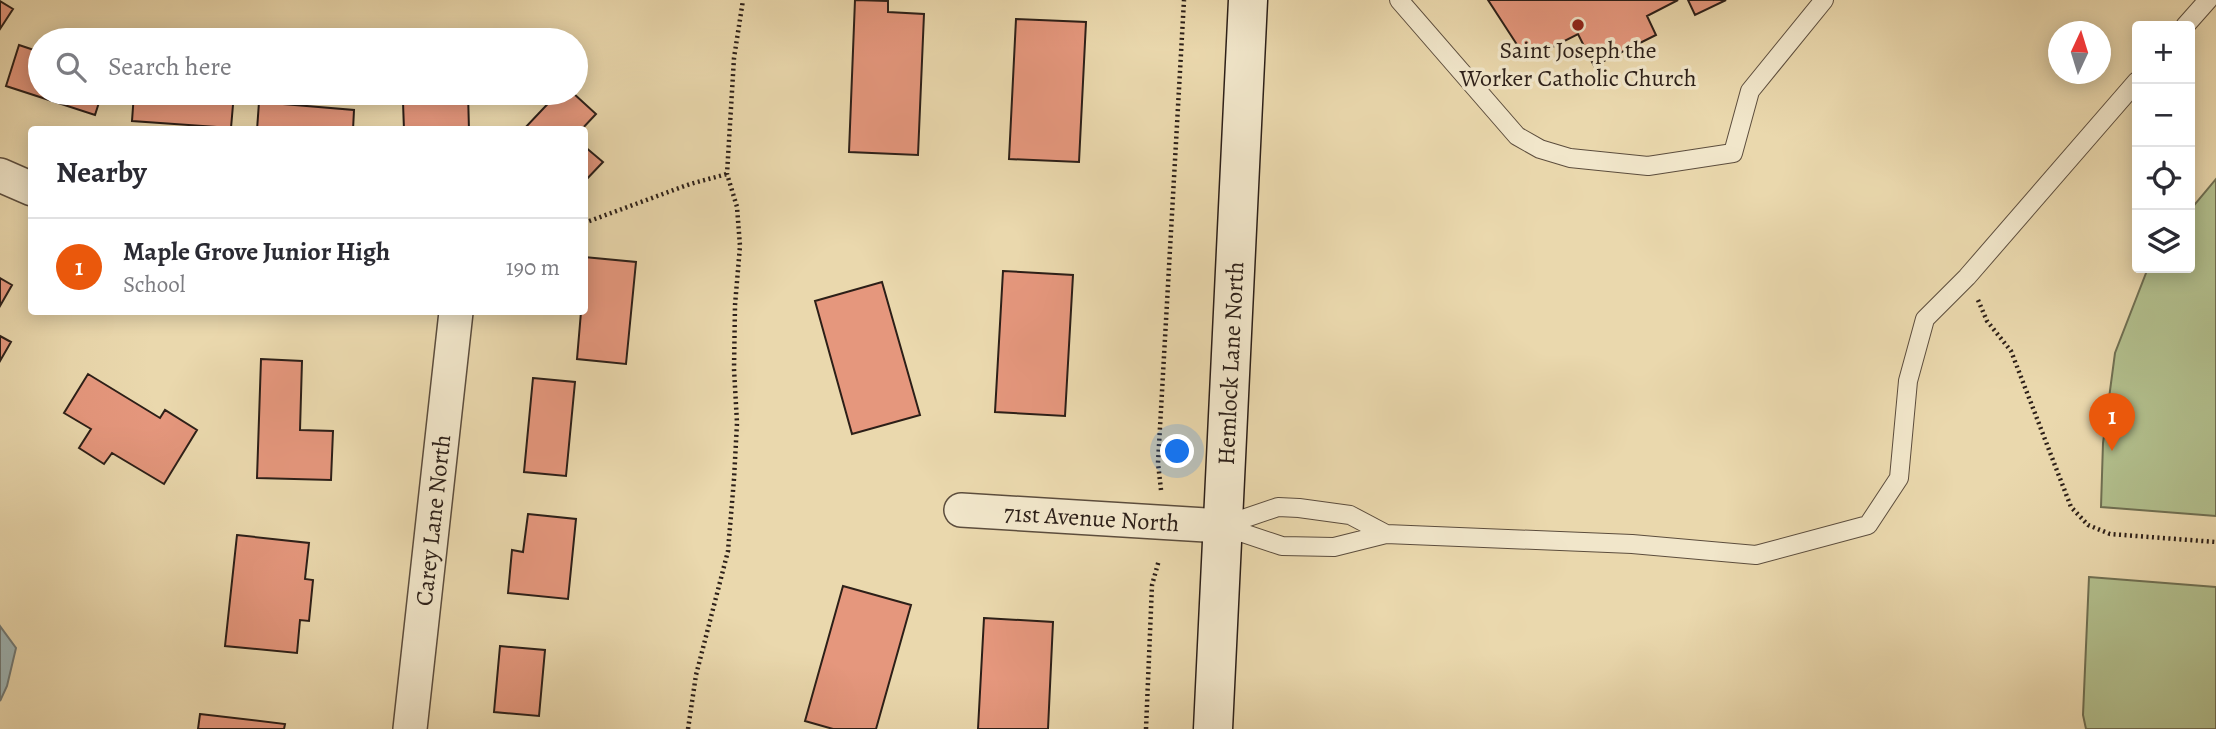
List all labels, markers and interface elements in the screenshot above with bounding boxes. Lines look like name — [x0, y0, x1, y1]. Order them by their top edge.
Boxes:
marker: Saint Joseph the Worker Catholic Church — [1570, 17, 1586, 33]
north arrow — [2048, 21, 2111, 84]
map controls — [2132, 21, 2195, 273]
button: + — [2132, 21, 2195, 84]
search box — [28, 28, 588, 105]
place label: Saint Joseph the Worker Catholic Church — [1458, 34, 1697, 94]
icon: search — [52, 48, 90, 86]
text: Search here — [108, 49, 232, 84]
button: − — [2132, 84, 2195, 147]
button: locate — [2132, 147, 2195, 210]
text: Nearby — [56, 152, 147, 192]
button: layers — [2132, 210, 2195, 273]
text: Maple Grove Junior High — [123, 234, 390, 269]
text: 1 — [75, 252, 83, 283]
text: 190 m — [506, 252, 560, 283]
street label: Hemlock Lane North — [1210, 261, 1251, 466]
text: School — [123, 269, 185, 300]
pin: 1 — [2089, 393, 2135, 451]
street label: Carey Lane North — [408, 433, 458, 608]
your location — [1160, 434, 1194, 468]
street label: 71st Avenue North — [1003, 497, 1181, 539]

